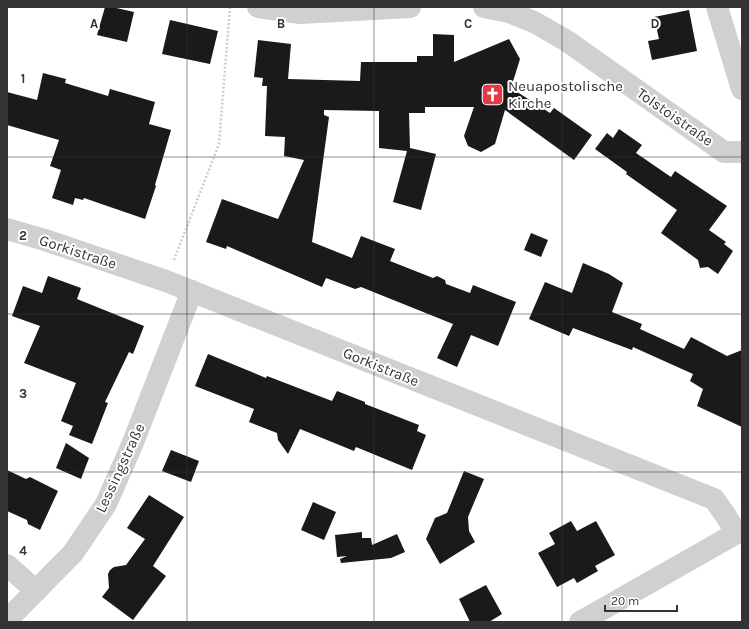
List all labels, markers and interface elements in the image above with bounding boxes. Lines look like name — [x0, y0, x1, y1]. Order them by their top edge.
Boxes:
text: A — [90, 16, 98, 31]
text: B — [277, 16, 285, 31]
text: C — [464, 16, 472, 31]
text: D — [651, 16, 660, 31]
text: 1 — [21, 71, 25, 86]
place label: Neuapostolische Kirche — [508, 77, 623, 112]
church icon: Neuapostolische Kirche — [480, 82, 506, 108]
street label: Tolstoistraße — [633, 84, 717, 150]
text: 2 — [19, 228, 27, 243]
street label: Gorkistraße — [37, 231, 119, 273]
street label: Gorkistraße — [340, 344, 422, 390]
text: 3 — [19, 386, 27, 401]
street label: Lessingstraße — [91, 420, 149, 516]
text: 4 — [19, 543, 27, 558]
scale bar — [605, 587, 677, 613]
text: 20 m — [611, 594, 639, 608]

